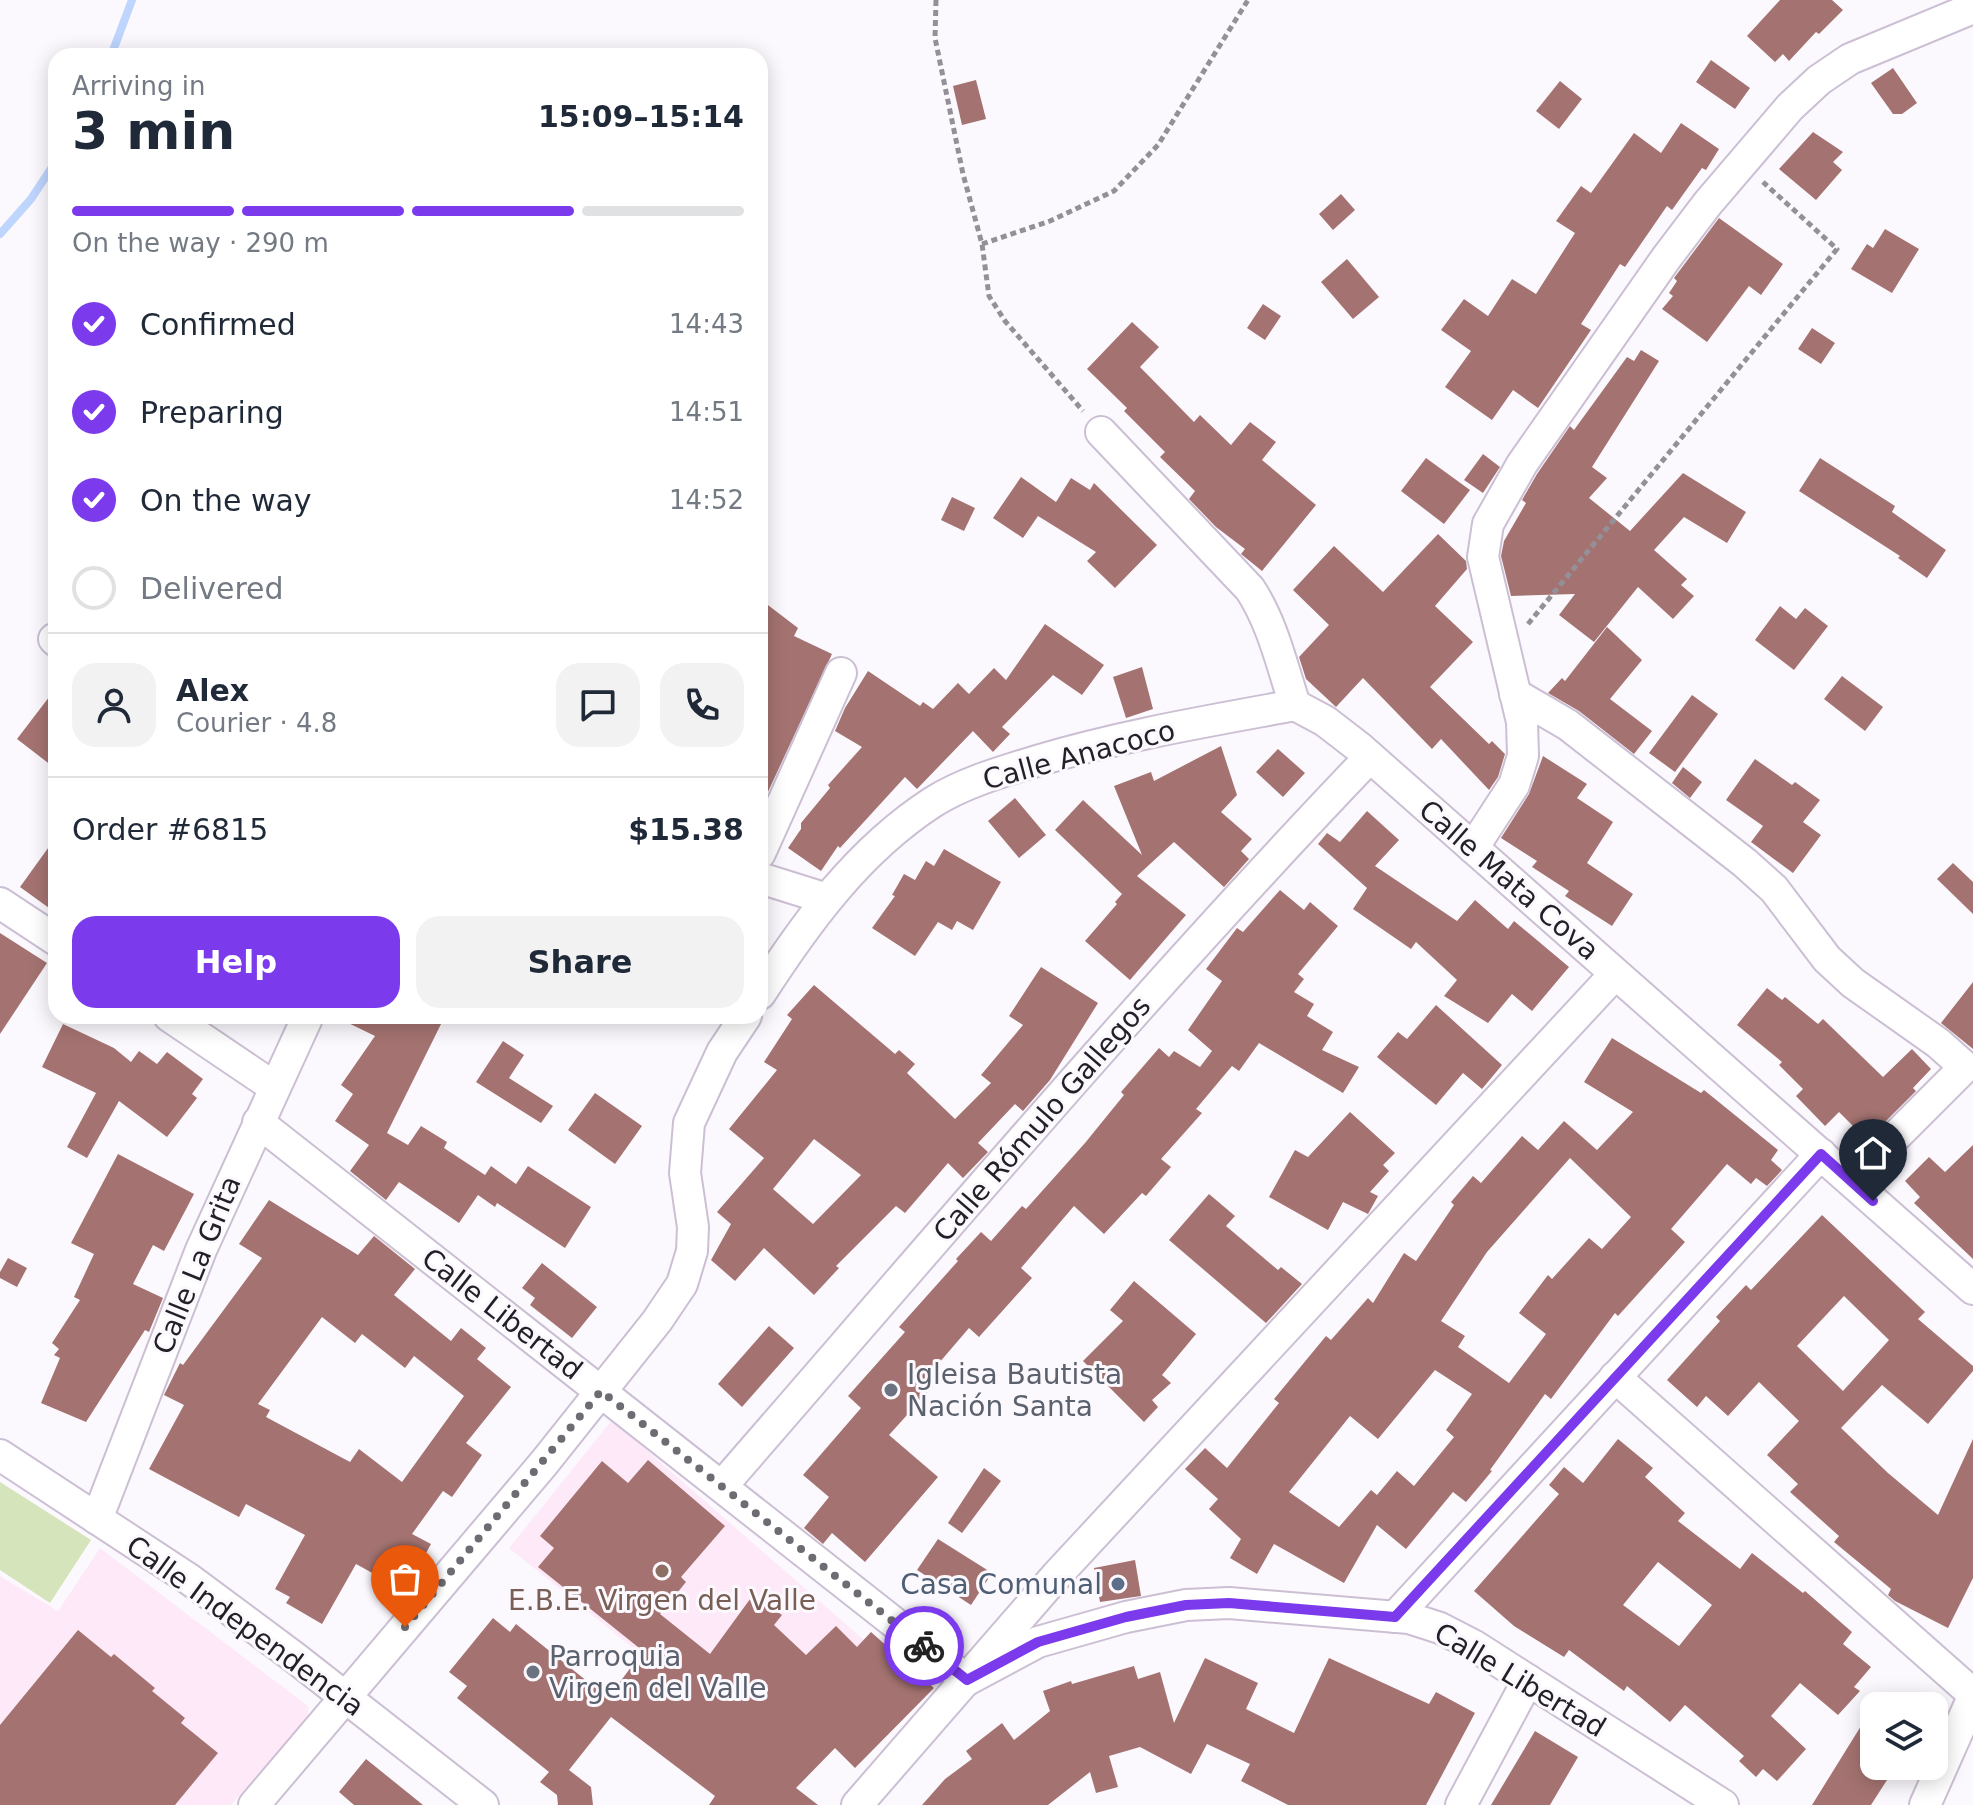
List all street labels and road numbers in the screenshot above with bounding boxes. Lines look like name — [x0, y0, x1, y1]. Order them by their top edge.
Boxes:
street label: Calle Anacoco — [979, 714, 1179, 796]
street label: Calle Mata Cova — [1412, 793, 1606, 967]
street label: Calle Rómulo Gallegos — [927, 990, 1157, 1248]
street label: Calle La Grita — [146, 1171, 248, 1359]
street label: Calle Libertad — [415, 1241, 589, 1387]
street label: Calle Independencia — [120, 1529, 370, 1723]
street label: Calle Libertad — [1428, 1616, 1612, 1744]

